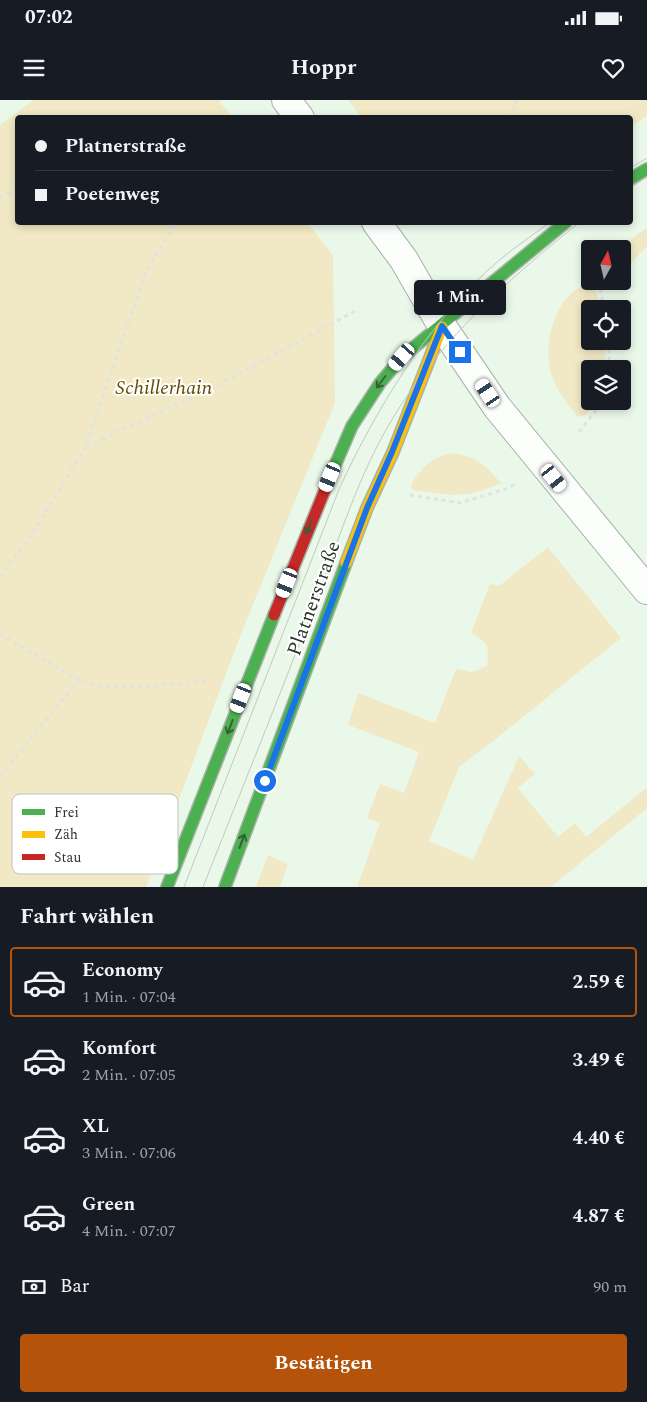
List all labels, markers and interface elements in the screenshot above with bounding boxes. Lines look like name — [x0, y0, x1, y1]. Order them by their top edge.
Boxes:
text: 07:02 — [25, 3, 73, 32]
text: Hoppr — [291, 51, 356, 84]
icon: menu — [20, 54, 48, 82]
icon: heart — [599, 54, 627, 82]
text: Platnerstraße — [65, 132, 186, 161]
text: Poetenweg — [65, 180, 160, 209]
north arrow — [581, 240, 631, 290]
map controls — [581, 240, 631, 410]
callout: 1 Min. — [414, 280, 506, 314]
text: 1 Min. — [436, 285, 484, 309]
button: locate — [581, 300, 631, 350]
car — [386, 341, 417, 373]
route end — [449, 341, 471, 363]
button: layers — [581, 360, 631, 410]
park label: Schillerhain — [116, 373, 213, 403]
one-way arrow — [376, 375, 386, 389]
car — [473, 376, 502, 410]
car — [317, 460, 342, 494]
car — [538, 462, 569, 494]
one-way arrow — [304, 519, 313, 534]
street label: Platnerstraße — [279, 537, 349, 660]
car — [274, 566, 299, 600]
car — [228, 681, 253, 715]
one-way arrow — [224, 719, 234, 734]
route start — [254, 770, 276, 792]
legend — [12, 794, 178, 874]
text: Frei — [54, 802, 79, 823]
text: Zäh — [54, 824, 78, 845]
one-way arrow — [238, 834, 247, 849]
text: Stau — [54, 847, 81, 868]
text: Fahrt wählen — [20, 900, 154, 933]
text: Economy — [82, 956, 163, 985]
icon: car — [22, 960, 67, 1005]
text: 2.59 € — [573, 968, 625, 997]
text: 1 Min. · 07:04 — [82, 985, 176, 1009]
text: Komfort — [82, 1034, 157, 1063]
icon: car — [22, 1038, 67, 1083]
text: 3.49 € — [573, 1046, 625, 1075]
text: 2 Min. · 07:05 — [82, 1063, 176, 1087]
text: XL — [82, 1112, 109, 1141]
icon: car — [22, 1116, 67, 1161]
text: 4.40 € — [573, 1124, 625, 1153]
text: 3 Min. · 07:06 — [82, 1141, 176, 1165]
text: Green — [82, 1190, 135, 1219]
icon: car — [22, 1194, 67, 1239]
text: 4.87 € — [573, 1202, 625, 1231]
text: 4 Min. · 07:07 — [82, 1219, 176, 1243]
text: Bar — [60, 1272, 89, 1301]
icon: cash — [20, 1273, 48, 1301]
text: 90 m — [593, 1275, 627, 1299]
button: Bestätigen — [20, 1334, 627, 1392]

